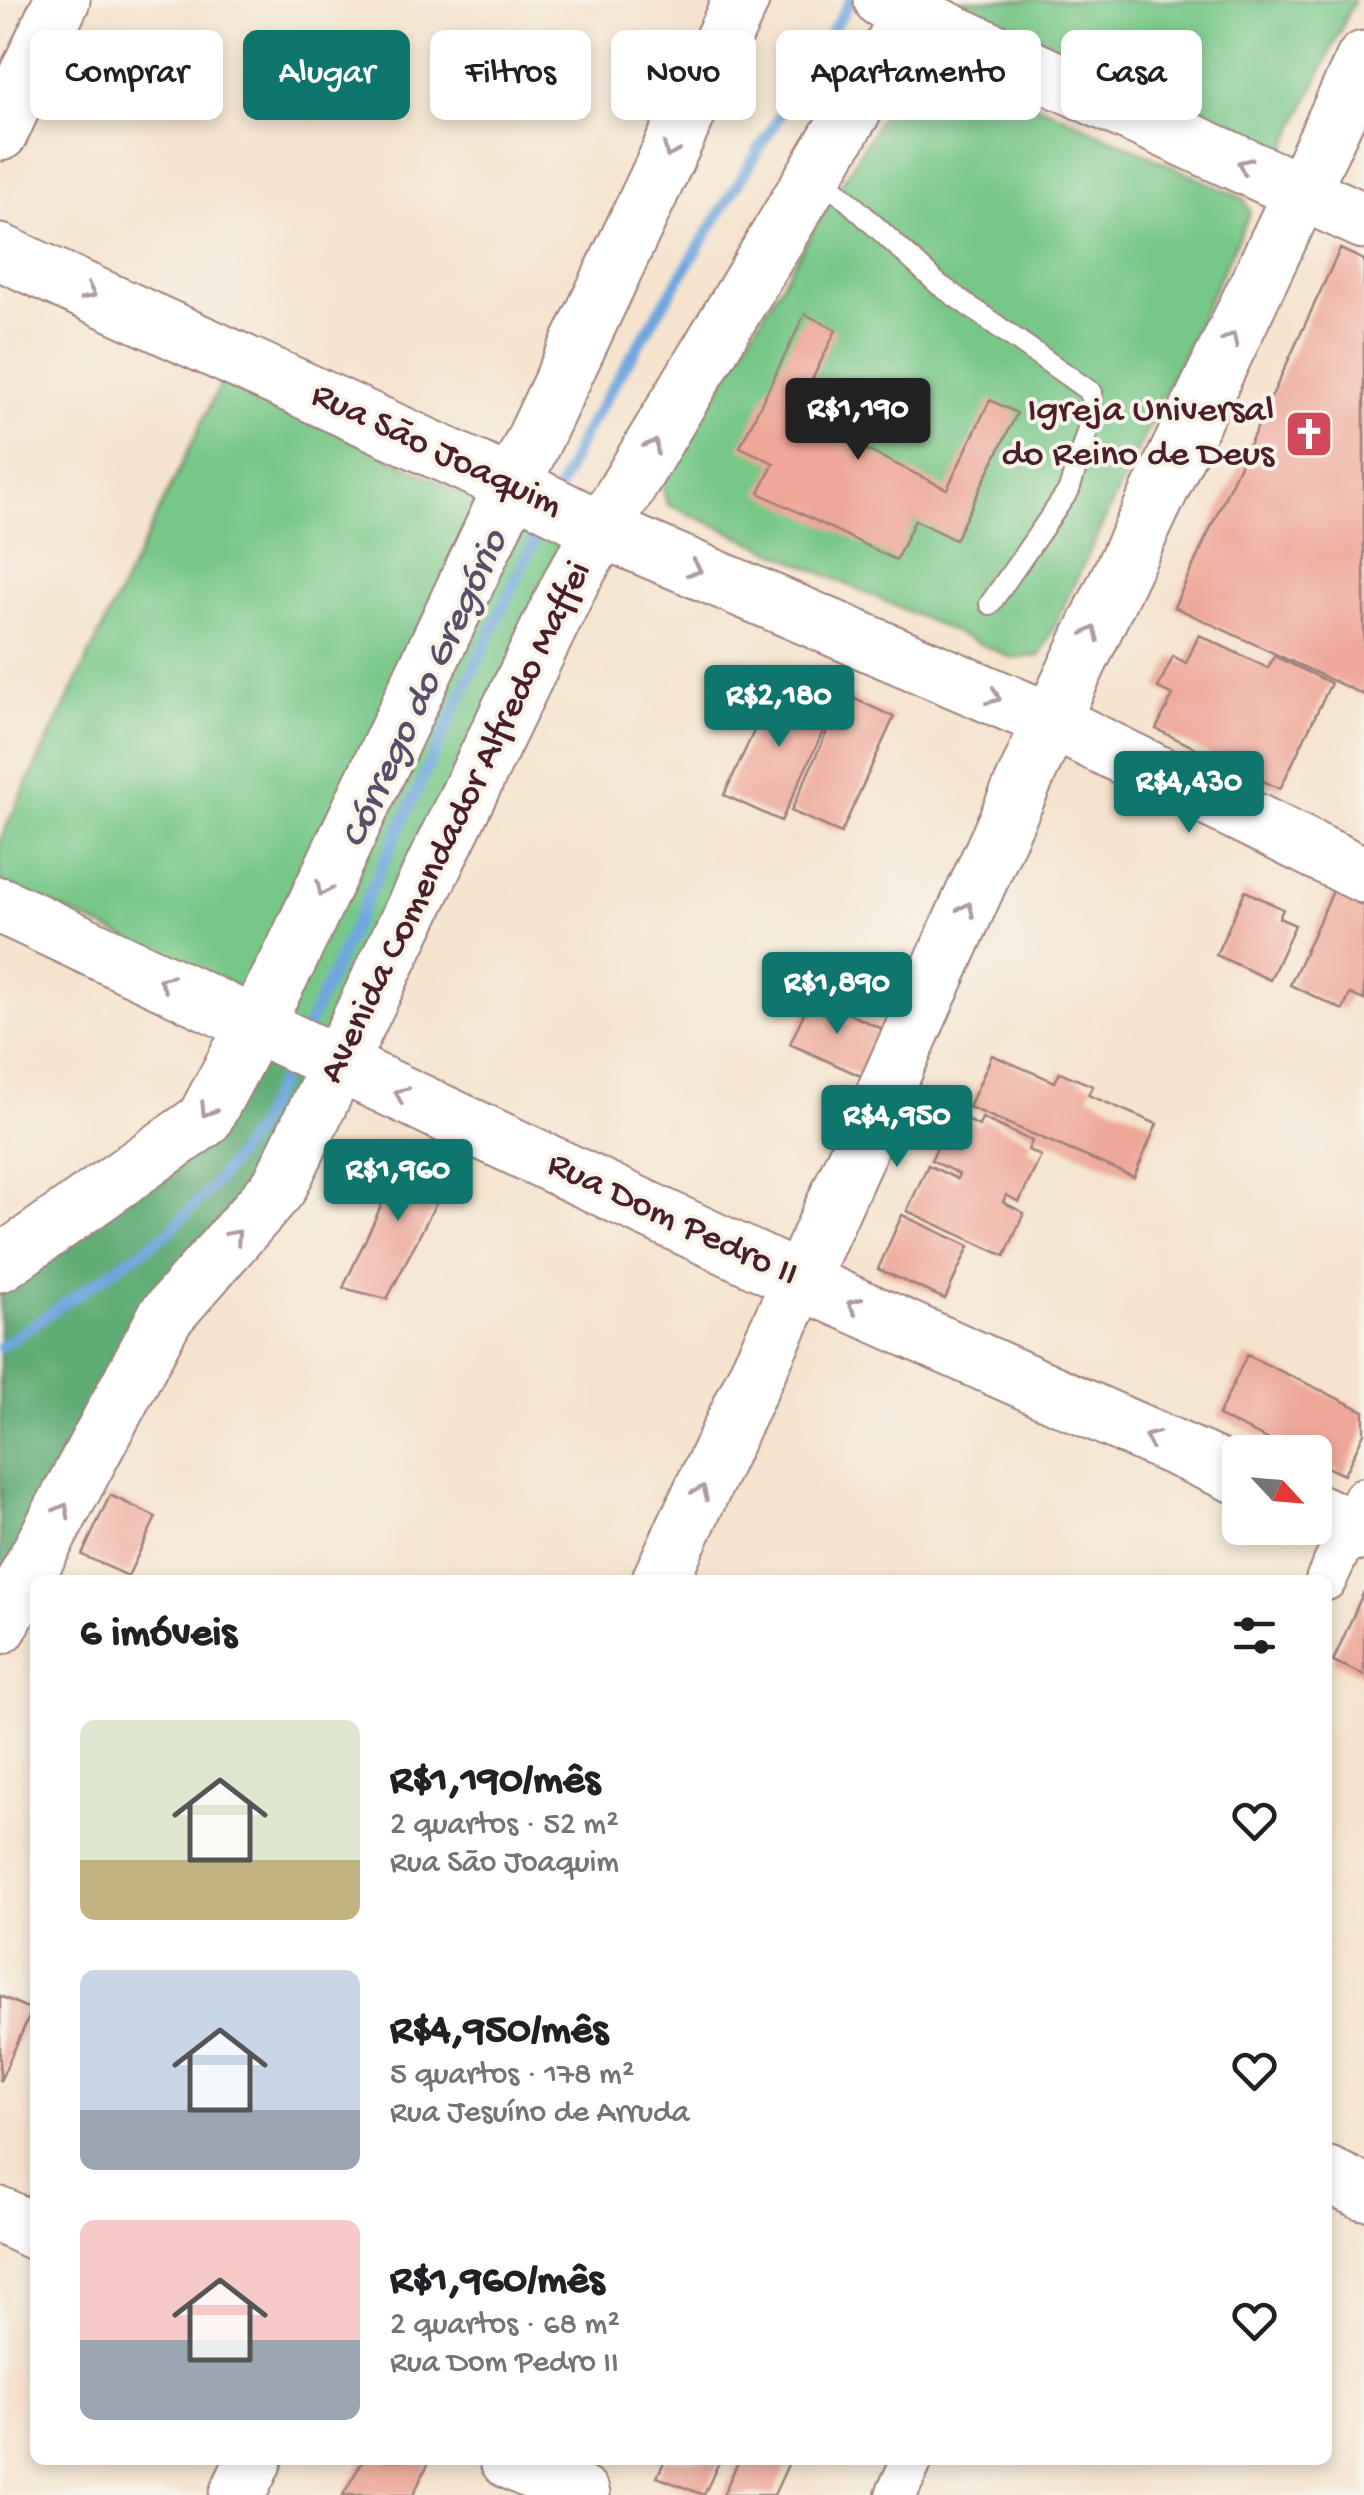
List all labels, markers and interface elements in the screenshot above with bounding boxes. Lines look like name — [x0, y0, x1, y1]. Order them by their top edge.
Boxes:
chip: Comprar — [30, 30, 223, 120]
chip: Alugar — [243, 30, 410, 120]
chip: Filtros — [430, 30, 591, 120]
chip: Novo — [611, 30, 756, 120]
chip: Apartamento — [776, 30, 1041, 120]
chip: Casa — [1061, 30, 1202, 120]
one-way arrow — [662, 141, 682, 159]
one-way arrow — [1236, 157, 1254, 177]
one-way arrow — [79, 281, 97, 301]
one-way arrow — [1219, 331, 1239, 349]
street label: Rua São Joaquim — [303, 375, 569, 529]
pin: R$1,190 — [766, 378, 950, 463]
place label: Igreja Universal do Reino de Deus — [1001, 390, 1275, 478]
text: R$1,190 — [807, 391, 909, 429]
church icon: Igreja Universal do Reino de Deus — [1283, 408, 1335, 460]
one-way arrow — [641, 439, 660, 457]
water label: Córrego do Gregório — [332, 522, 521, 856]
street label: Avenida Comendador Alfredo Maffei — [311, 555, 603, 1091]
one-way arrow — [685, 557, 703, 577]
one-way arrow — [1080, 625, 1100, 643]
pin: R$2,180 — [687, 665, 871, 750]
text: R$2,180 — [726, 678, 832, 716]
one-way arrow — [984, 685, 1002, 705]
pin: R$4,430 — [1097, 751, 1281, 836]
text: R$4,430 — [1136, 764, 1242, 802]
one-way arrow — [315, 879, 335, 897]
one-way arrow — [954, 901, 974, 919]
pin: R$1,890 — [745, 952, 929, 1037]
text: R$1,890 — [784, 965, 890, 1003]
one-way arrow — [157, 975, 175, 995]
pin: R$4,950 — [805, 1085, 989, 1170]
one-way arrow — [393, 1086, 411, 1106]
text: R$4,950 — [843, 1098, 951, 1136]
one-way arrow — [201, 1099, 220, 1117]
pin: R$1,960 — [306, 1139, 490, 1224]
street label: Rua Dom Pedro II — [540, 1144, 804, 1298]
text: R$1,960 — [346, 1152, 450, 1190]
one-way arrow — [223, 1229, 241, 1248]
one-way arrow — [846, 1298, 864, 1318]
one-way arrow — [1143, 1430, 1161, 1450]
north arrow — [1222, 1435, 1332, 1545]
map controls — [1222, 1435, 1332, 1545]
one-way arrow — [688, 1484, 708, 1502]
one-way arrow — [51, 1502, 70, 1520]
icon: filters — [1227, 1608, 1282, 1663]
text: 6 imóveis — [80, 1611, 237, 1660]
text: R$1,190/mês — [390, 1758, 600, 1807]
icon: home — [160, 1760, 280, 1880]
icon: heart — [1227, 1793, 1282, 1848]
text: 2 quartos · 52 m² — [390, 1807, 619, 1845]
text: Rua São Joaquim — [390, 1845, 619, 1883]
text: R$4,950/mês — [390, 2008, 608, 2057]
icon: home — [160, 2010, 280, 2130]
icon: heart — [1227, 2043, 1282, 2098]
text: 5 quartos · 178 m² — [390, 2057, 634, 2095]
text: Rua Jesuíno de Arruda — [390, 2095, 690, 2133]
text: R$1,960/mês — [390, 2258, 604, 2307]
icon: home — [160, 2260, 280, 2380]
icon: heart — [1227, 2293, 1282, 2348]
text: 2 quartos · 68 m² — [390, 2307, 620, 2345]
text: Rua Dom Pedro II — [390, 2345, 619, 2383]

